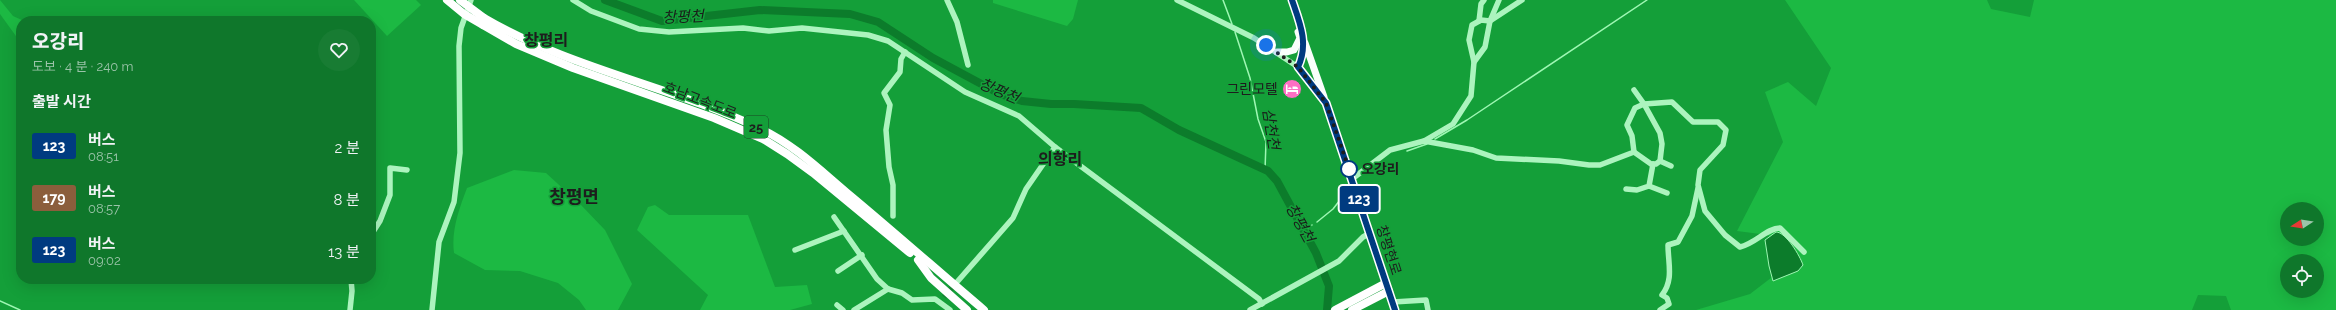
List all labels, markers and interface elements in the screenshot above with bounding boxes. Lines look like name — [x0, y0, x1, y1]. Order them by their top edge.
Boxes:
water label: 창평천 — [662, 7, 706, 27]
button: heart — [318, 29, 360, 71]
text: 오강리 — [32, 30, 84, 52]
district label: 창평리 — [524, 31, 568, 50]
your location — [1256, 35, 1276, 55]
text: 도보 · 4 분 · 240 m — [32, 59, 134, 74]
water label: 창평천 — [976, 75, 1024, 108]
hotel icon: 그린모텔 — [1281, 78, 1303, 100]
street label: 호남고속도로 — [661, 79, 739, 121]
place label: 그린모텔 — [1226, 81, 1278, 97]
text: 출발 시간 — [32, 93, 91, 111]
water label: 삼천천 — [1259, 107, 1283, 153]
road number: 25 — [744, 116, 768, 138]
text: 버스 — [88, 131, 116, 149]
text: 123 — [43, 138, 65, 154]
text: 2 분 — [335, 139, 360, 157]
text: 08:51 — [88, 149, 119, 164]
district label: 의항리 — [1038, 150, 1082, 169]
marker: 오강리 — [1340, 160, 1358, 178]
place label: 오강리 — [1361, 161, 1400, 177]
text: 버스 — [88, 183, 116, 201]
district label: 창평면 — [549, 186, 599, 207]
line badge: 123 — [1336, 186, 1382, 212]
text: 179 — [42, 190, 66, 206]
text: 8 분 — [333, 191, 360, 209]
text: 123 — [1348, 191, 1370, 207]
text: 08:57 — [88, 201, 120, 216]
water label: 창평천 — [1282, 201, 1319, 247]
north arrow — [2280, 202, 2324, 246]
map controls — [2280, 202, 2324, 298]
street label: 창평현로 — [1373, 223, 1405, 277]
text: 버스 — [88, 235, 116, 253]
text: 123 — [43, 242, 65, 258]
text: 13 분 — [328, 243, 360, 261]
text: 09:02 — [88, 253, 121, 268]
button: locate — [2280, 254, 2324, 298]

